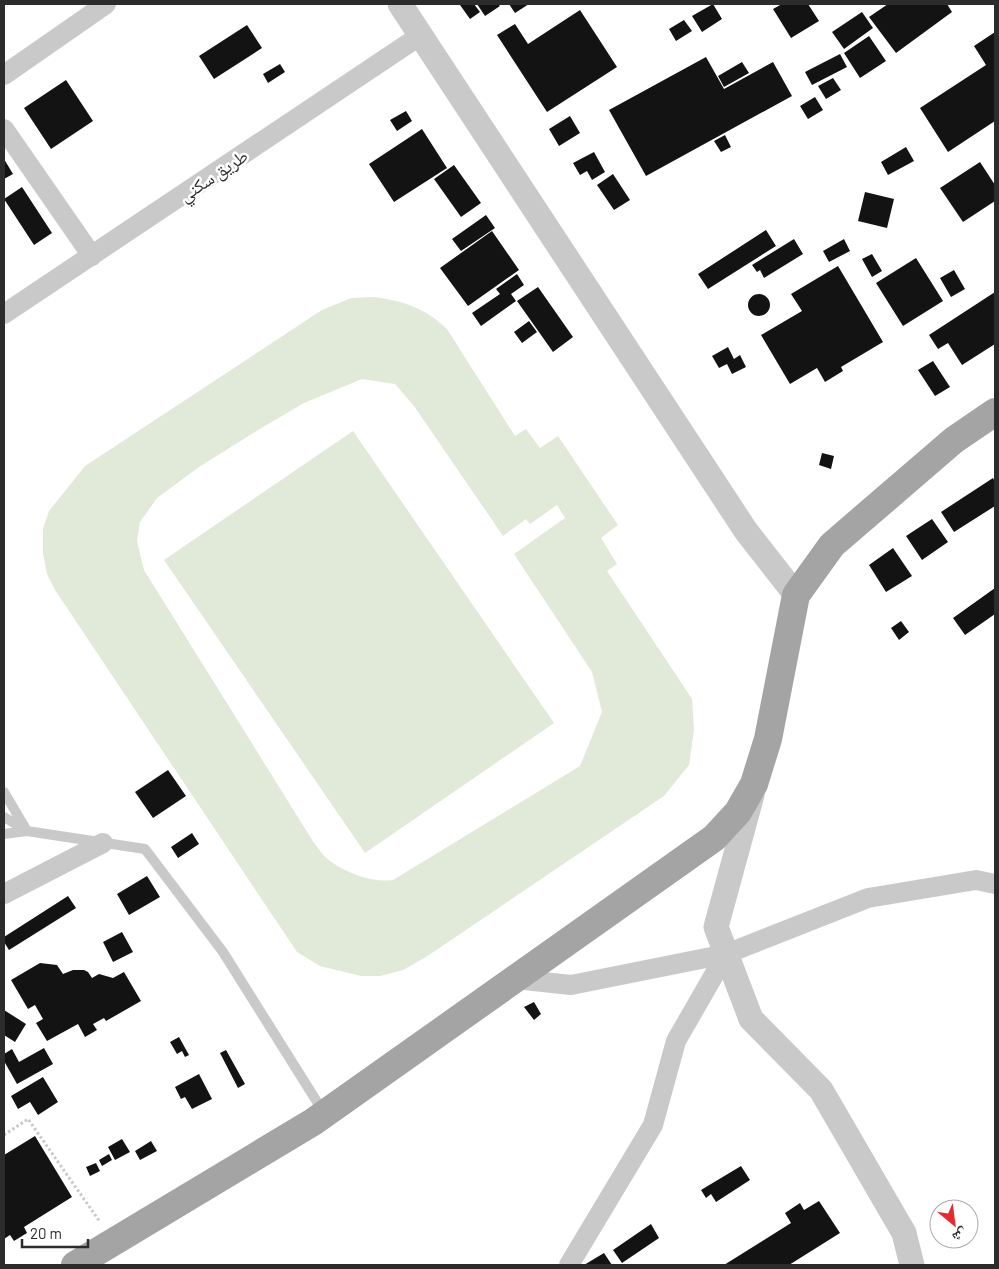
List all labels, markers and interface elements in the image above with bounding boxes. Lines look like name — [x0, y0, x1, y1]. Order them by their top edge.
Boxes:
street label: طريق سكني — [174, 144, 254, 210]
north arrow — [929, 1199, 979, 1249]
scale bar — [22, 1216, 89, 1248]
text: 20 m — [30, 1224, 62, 1242]
text: ش — [949, 1224, 971, 1247]

